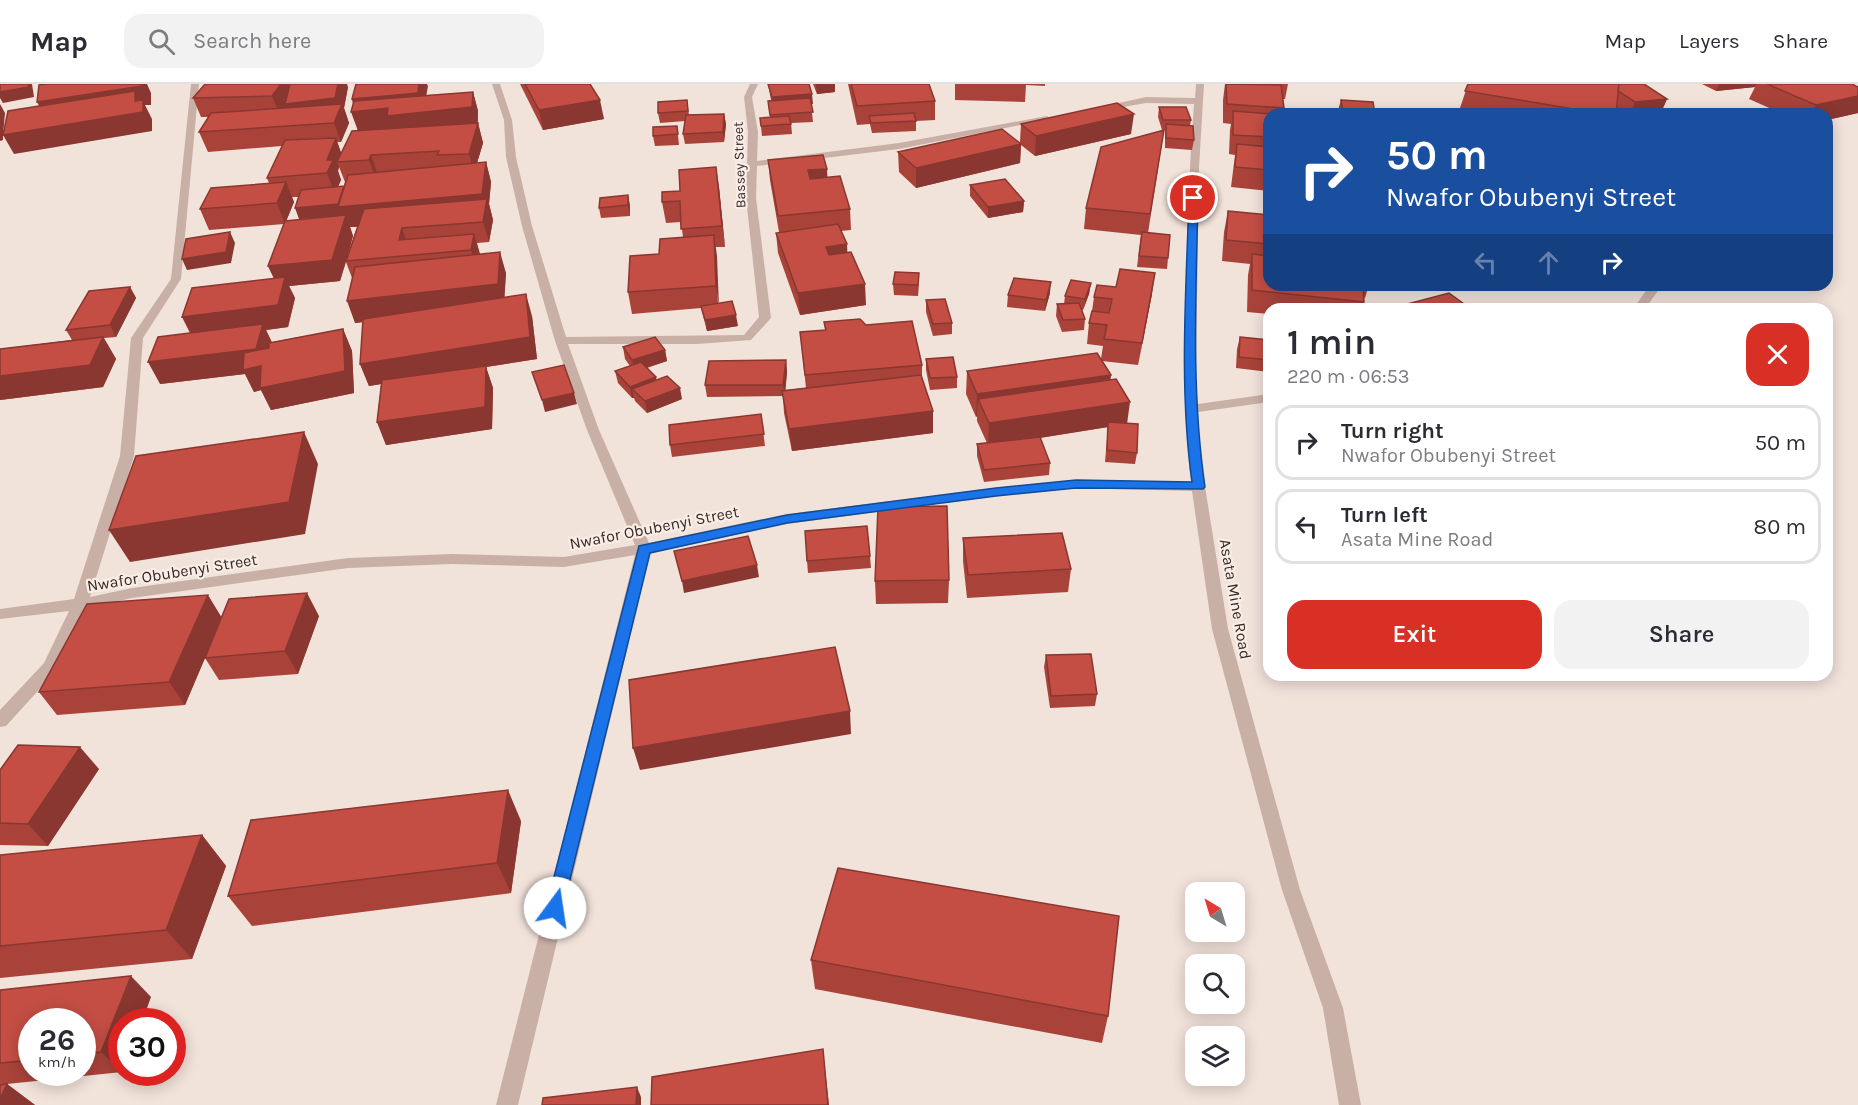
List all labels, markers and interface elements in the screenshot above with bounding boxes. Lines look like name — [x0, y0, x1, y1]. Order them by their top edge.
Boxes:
search box — [124, 14, 544, 68]
text: Map — [30, 25, 88, 58]
icon: search — [145, 25, 178, 58]
text: Search here — [193, 28, 311, 54]
text: Map — [1604, 29, 1646, 53]
text: Layers — [1679, 29, 1740, 53]
text: Share — [1773, 29, 1828, 53]
street label: Bassey Street — [729, 121, 750, 209]
text: 50 m — [1386, 130, 1488, 180]
icon: right — [1287, 132, 1365, 210]
pin — [1167, 172, 1218, 223]
icon: arrive — [1176, 181, 1209, 214]
text: Nwafor Obubenyi Street — [1386, 181, 1676, 213]
icon: left — [1469, 246, 1502, 279]
icon: ahead — [1532, 246, 1565, 279]
icon: right — [1595, 246, 1628, 279]
text: 1 min — [1287, 321, 1376, 363]
button: close — [1746, 323, 1809, 386]
text: 220 m · 06:53 — [1287, 365, 1410, 388]
text: Turn right — [1341, 418, 1444, 444]
icon: right — [1290, 426, 1323, 459]
text: 50 m — [1755, 430, 1806, 456]
text: Nwafor Obubenyi Street — [1341, 444, 1556, 467]
street label: Nwafor Obubenyi Street — [568, 502, 740, 553]
text: Turn left — [1341, 502, 1428, 528]
icon: left — [1290, 510, 1323, 543]
text: 80 m — [1754, 514, 1806, 540]
text: Asata Mine Road — [1341, 528, 1493, 551]
street label: Asata Mine Road — [1216, 537, 1255, 661]
street label: Nwafor Obubenyi Street — [86, 550, 258, 595]
button: Exit — [1287, 600, 1542, 669]
button: Share — [1554, 600, 1809, 669]
position arrow — [523, 876, 587, 940]
north arrow — [1185, 882, 1245, 942]
map controls — [1185, 882, 1245, 1086]
button: search — [1185, 954, 1245, 1014]
speed limit sign: 30 — [108, 1008, 186, 1086]
text: 26 — [39, 1022, 75, 1058]
button: layers — [1185, 1026, 1245, 1086]
text: km/h — [38, 1053, 76, 1071]

